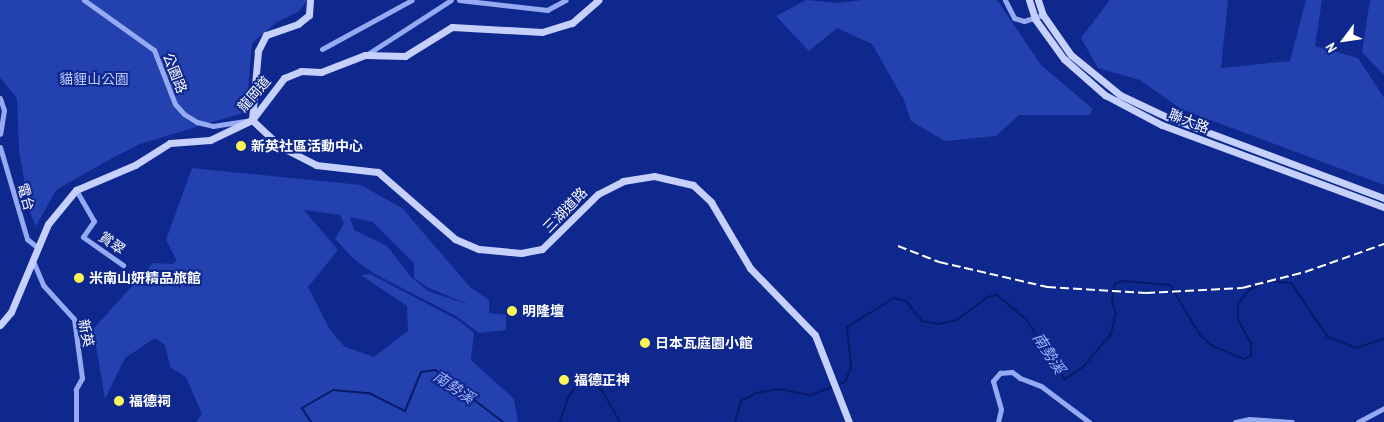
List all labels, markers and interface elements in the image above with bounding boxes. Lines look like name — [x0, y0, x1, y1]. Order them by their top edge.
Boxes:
north arrow — [1319, 15, 1369, 65]
text: N — [1321, 40, 1341, 56]
street label: 公園路 — [160, 50, 190, 96]
park label: 貓貍山公園 — [59, 71, 129, 87]
street label: 龍岡道 — [234, 73, 274, 115]
street label: 聯大路 — [1166, 106, 1212, 136]
place label: 新英社區活動中心 — [251, 138, 363, 154]
marker: 新英社區活動中心 — [235, 140, 247, 152]
street label: 電台 — [14, 181, 38, 213]
street label: 三湖道路 — [540, 184, 590, 236]
street label: 賞翠 — [96, 228, 128, 258]
place label: 米南山妍精品旅館 — [89, 270, 201, 286]
marker: 米南山妍精品旅館 — [73, 272, 85, 284]
place label: 明隆壇 — [522, 303, 564, 319]
marker: 明隆壇 — [506, 305, 518, 317]
street label: 新英 — [75, 318, 97, 348]
water label: 南勢溪 — [1029, 329, 1069, 377]
place label: 日本瓦庭園小館 — [655, 335, 753, 351]
marker: 日本瓦庭園小館 — [639, 337, 651, 349]
water label: 南勢溪 — [430, 367, 478, 407]
place label: 福德正神 — [574, 372, 630, 388]
marker: 福德正神 — [558, 374, 570, 386]
place label: 福德祠 — [129, 393, 171, 409]
marker: 福德祠 — [113, 395, 125, 407]

